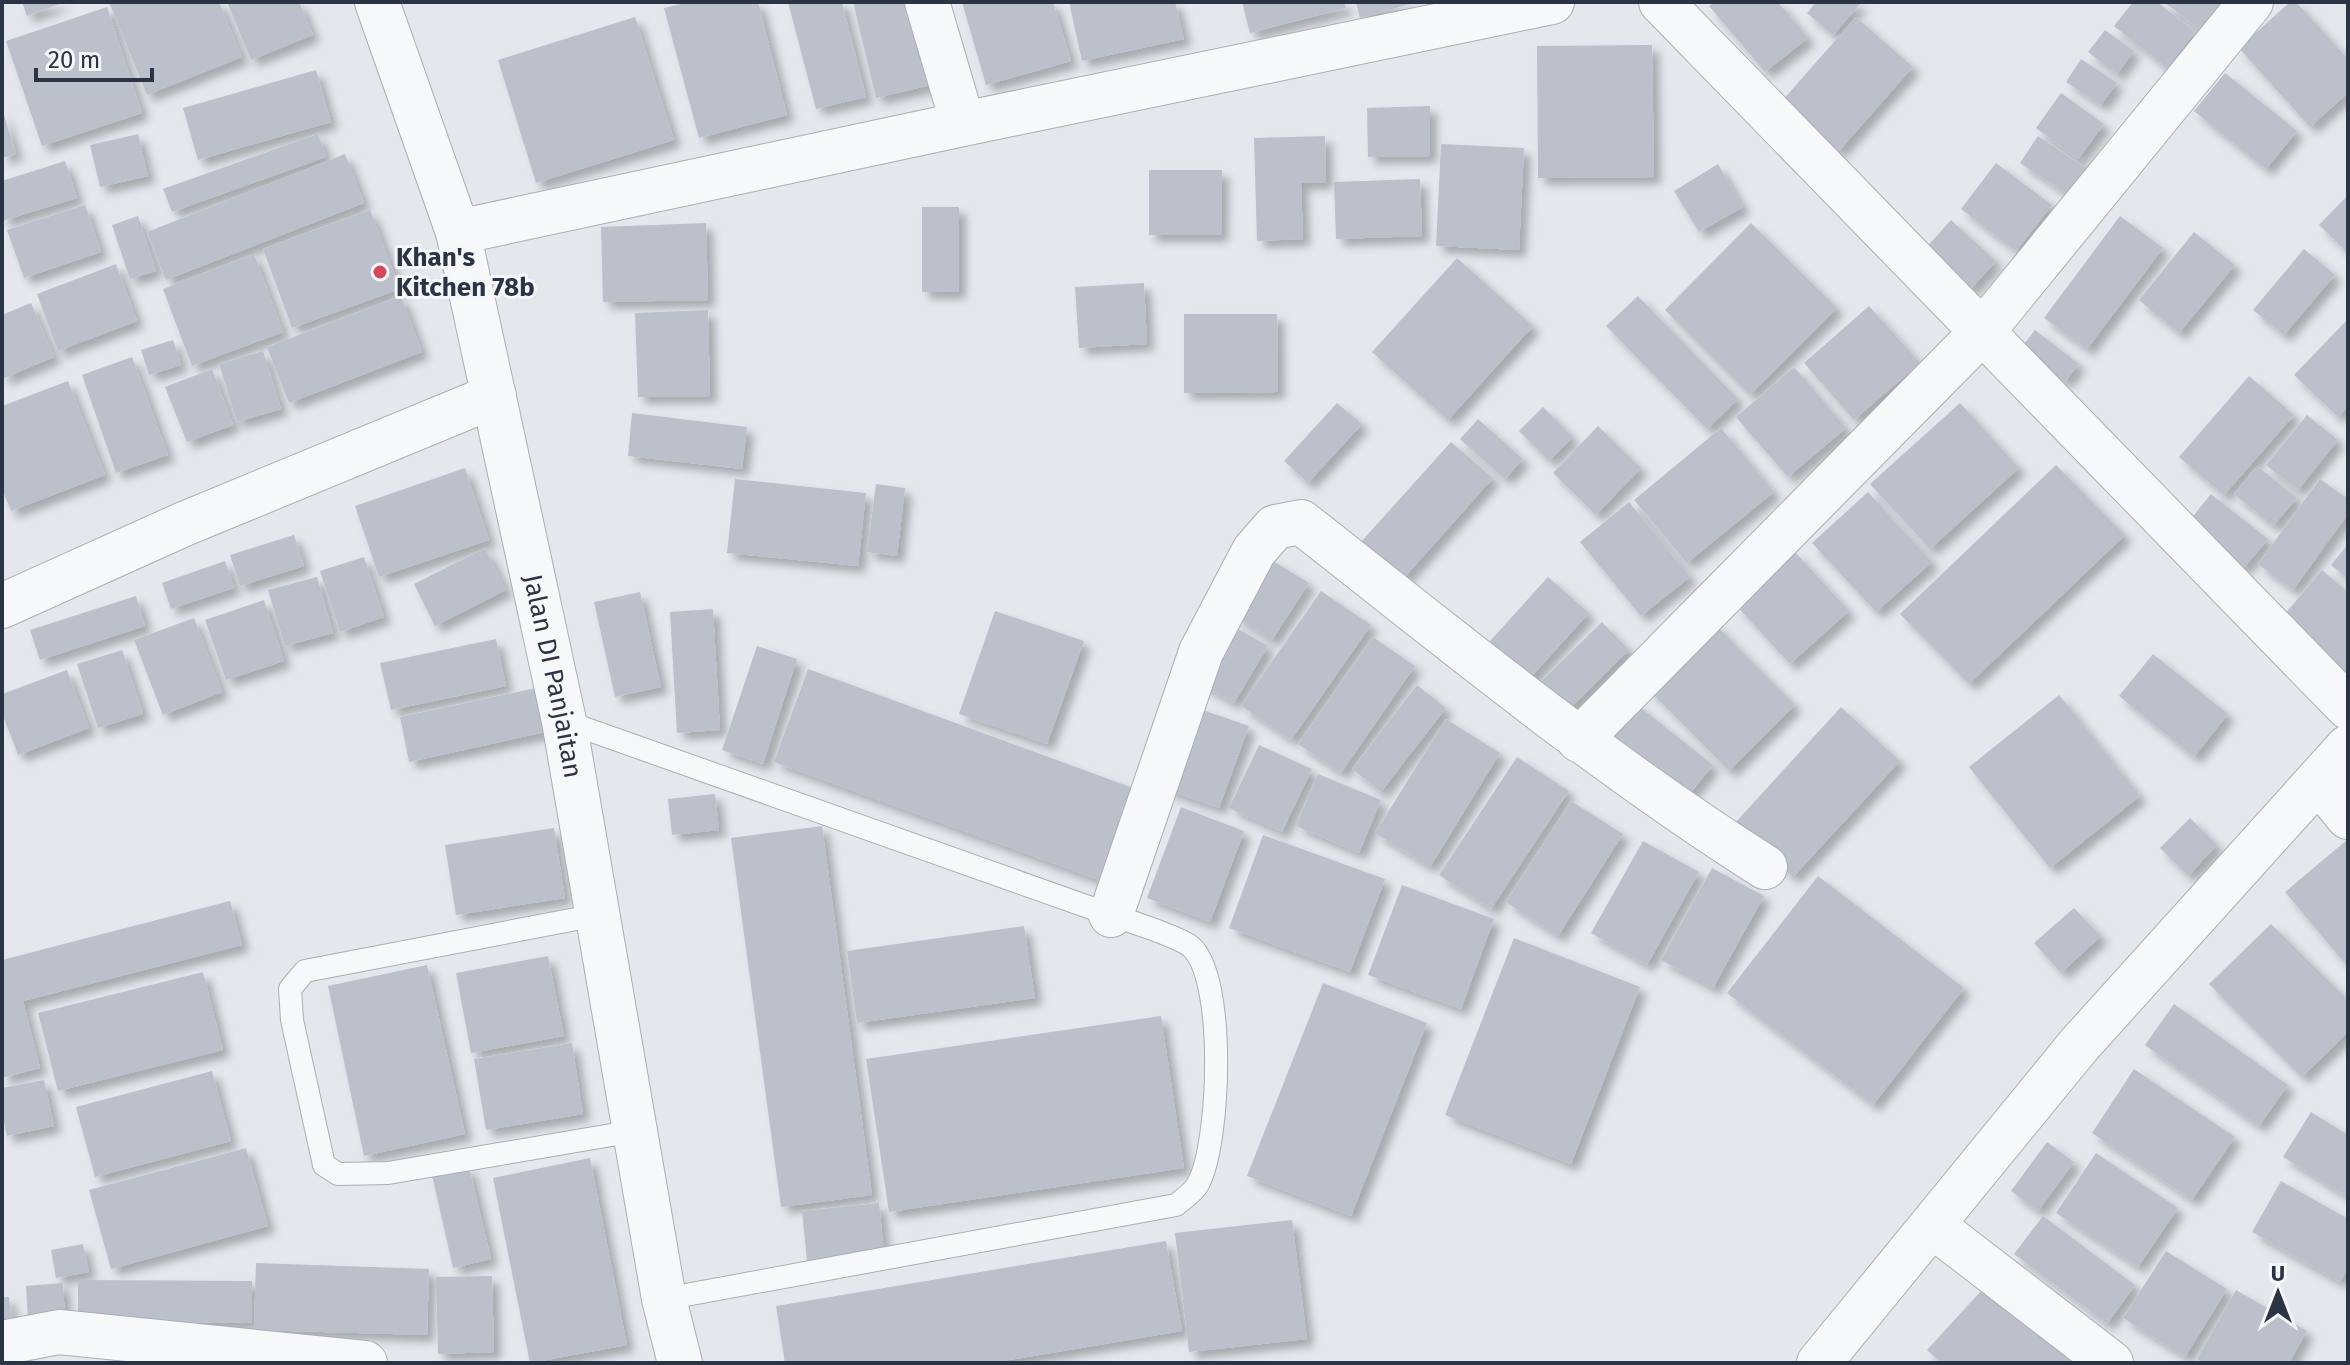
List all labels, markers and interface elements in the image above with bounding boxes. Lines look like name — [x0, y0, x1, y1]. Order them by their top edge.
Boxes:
scale bar — [36, 32, 152, 82]
text: 20 m — [48, 46, 100, 74]
place label: Khan's Kitchen 78b — [396, 242, 535, 303]
marker: Khan's Kitchen 78b — [371, 263, 389, 281]
street label: Jalan DI Panjaitan — [517, 571, 589, 780]
north arrow — [2238, 1253, 2318, 1333]
text: U — [2271, 1260, 2285, 1287]

